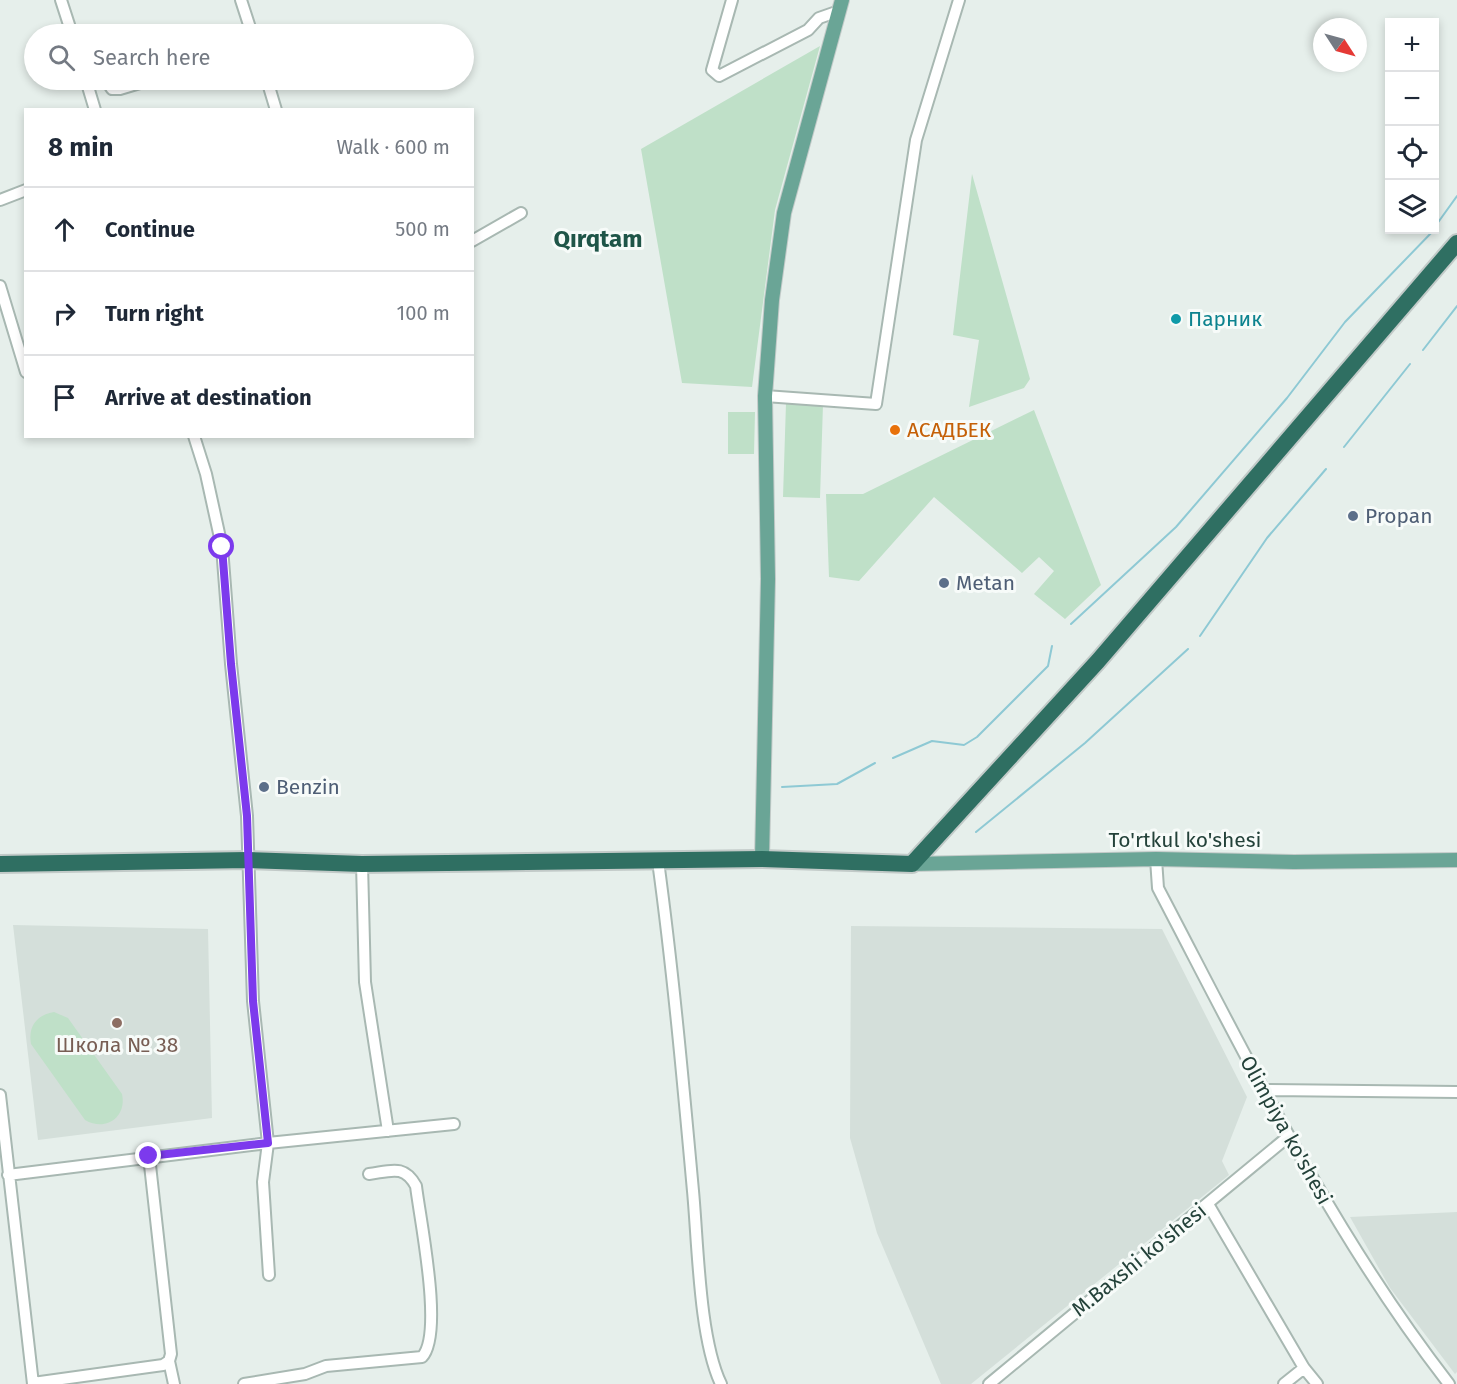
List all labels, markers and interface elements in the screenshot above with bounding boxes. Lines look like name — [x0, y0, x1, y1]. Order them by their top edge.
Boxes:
north arrow — [1313, 18, 1367, 72]
map controls — [1385, 18, 1439, 234]
button: + — [1385, 18, 1439, 72]
search box — [24, 24, 474, 90]
icon: search — [45, 41, 78, 74]
text: Search here — [93, 44, 211, 71]
button: − — [1385, 72, 1439, 126]
button: locate — [1385, 126, 1439, 180]
text: 8 min — [48, 132, 114, 163]
text: Walk · 600 m — [336, 135, 450, 159]
button: layers — [1385, 180, 1439, 234]
icon: ahead — [48, 213, 81, 246]
text: Continue — [105, 216, 195, 243]
text: 500 m — [395, 217, 450, 241]
district label: Qırqtam — [553, 225, 643, 253]
icon: right — [48, 297, 81, 330]
text: Turn right — [105, 300, 204, 327]
text: 100 m — [397, 301, 450, 325]
place label: Парник — [1188, 306, 1262, 332]
marker: Парник — [1169, 312, 1183, 326]
icon: arrive — [48, 381, 81, 414]
text: Arrive at destination — [105, 384, 312, 411]
place label: АСАДБЕК — [907, 417, 992, 443]
marker: АСАДБЕК — [888, 423, 902, 437]
place label: Propan — [1365, 503, 1433, 529]
marker: Propan — [1346, 509, 1360, 523]
route start — [208, 533, 234, 559]
place label: Metan — [956, 570, 1015, 596]
marker: Metan — [937, 576, 951, 590]
place label: Benzin — [276, 774, 340, 800]
marker: Benzin — [257, 780, 271, 794]
street label: To'rtkul ko'shesi — [1109, 827, 1261, 853]
marker: Школа № 38 — [110, 1016, 124, 1030]
place label: Школа № 38 — [56, 1032, 178, 1058]
street label: Olimpiya ko'shesi — [1234, 1051, 1338, 1209]
route end — [135, 1142, 161, 1168]
street label: M.Baxshi ko'shesi — [1066, 1198, 1212, 1322]

